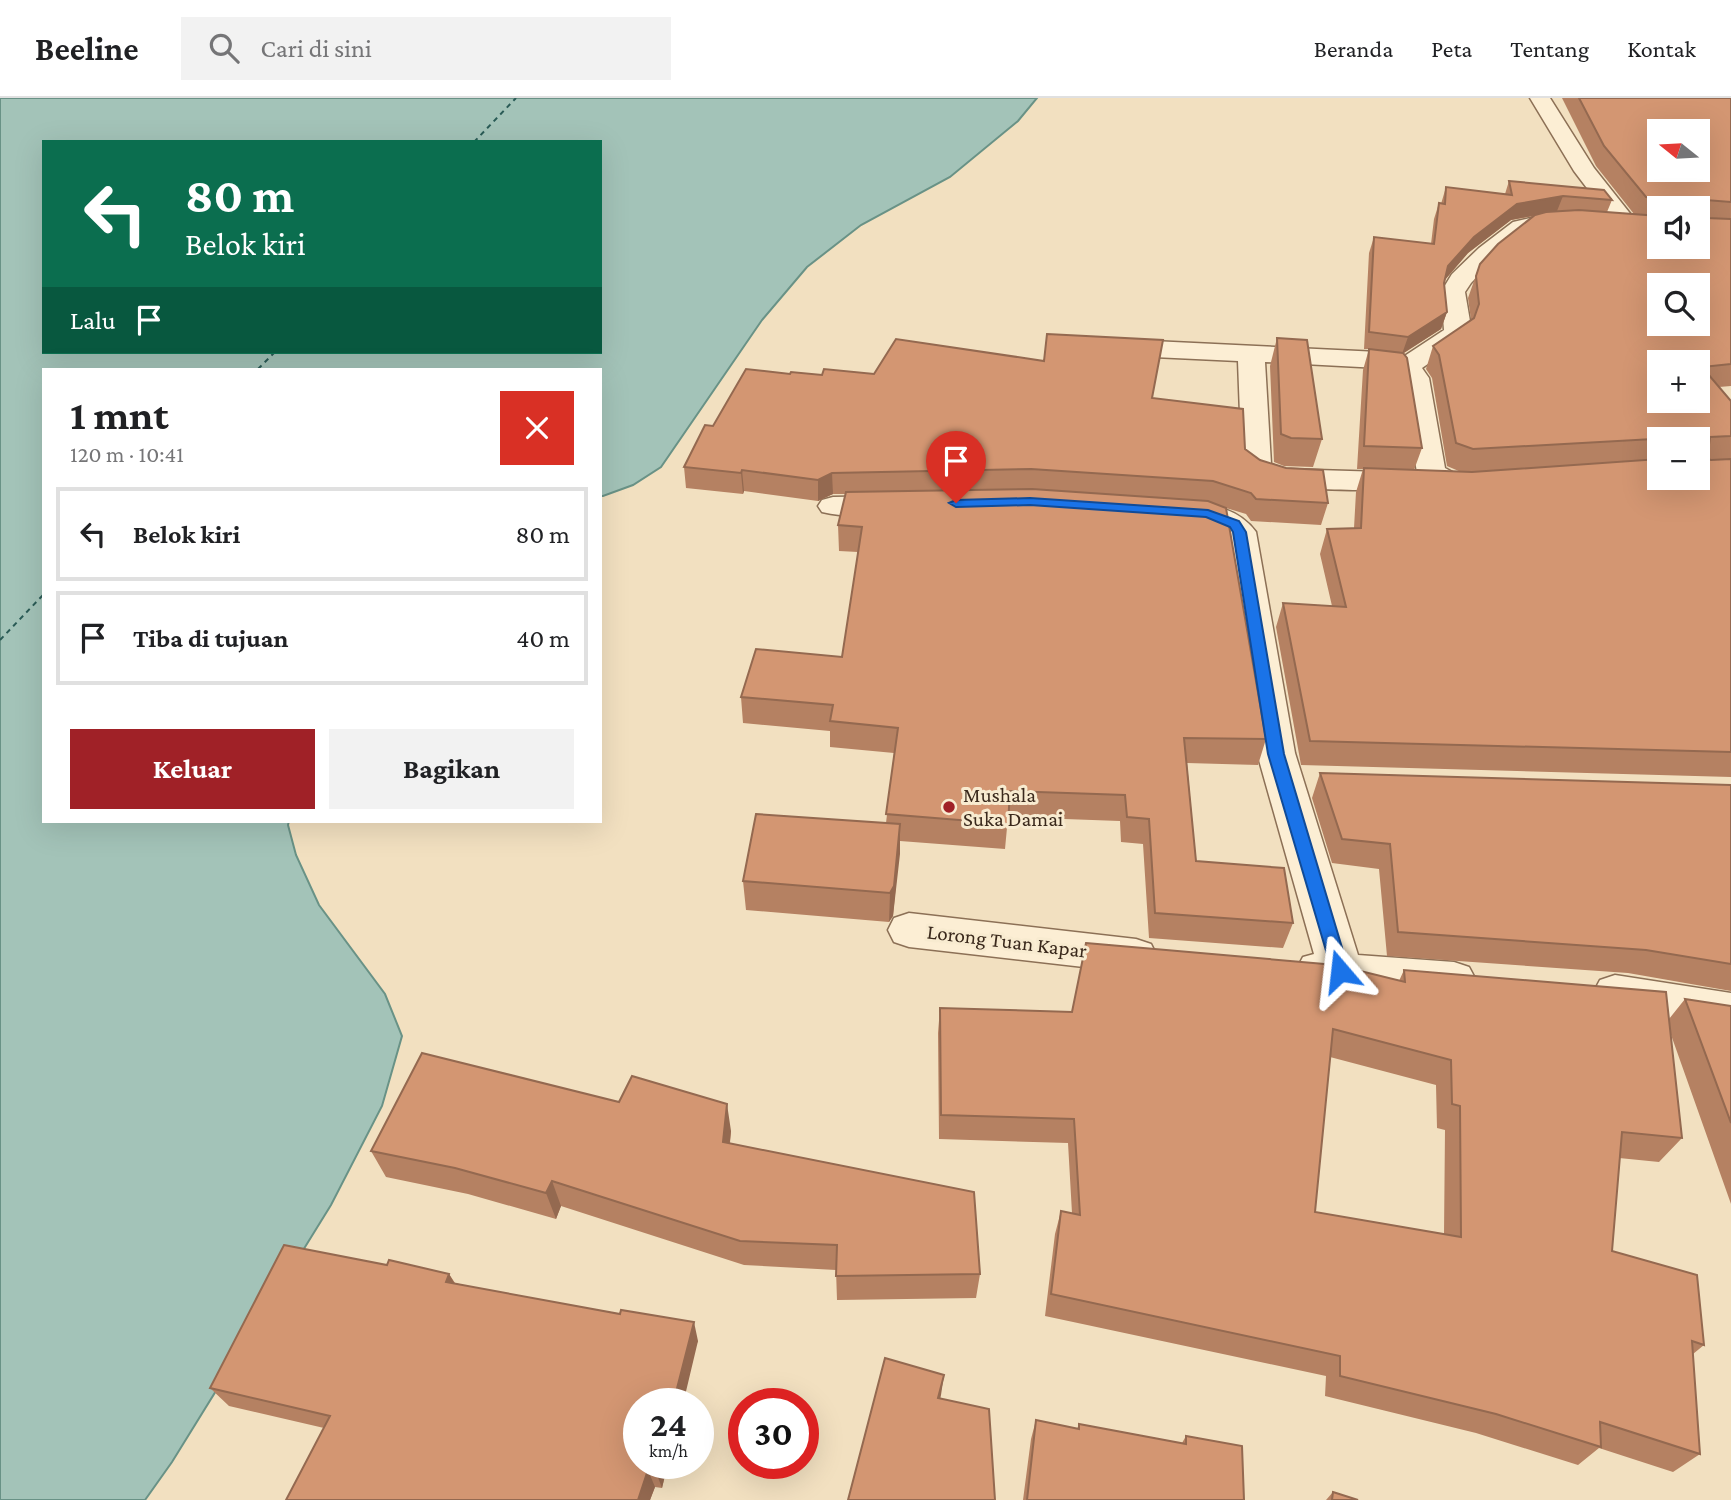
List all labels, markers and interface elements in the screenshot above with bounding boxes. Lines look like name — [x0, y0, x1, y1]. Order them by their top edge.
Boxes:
search box — [181, 17, 671, 80]
icon: search — [205, 29, 243, 67]
text: Beeline — [35, 30, 139, 67]
text: Cari di sini — [261, 34, 372, 63]
text: Beranda — [1314, 35, 1393, 62]
text: Peta — [1431, 35, 1472, 62]
text: Tentang — [1510, 35, 1589, 62]
text: Kontak — [1627, 35, 1696, 62]
north arrow — [1647, 119, 1710, 182]
map controls — [1647, 119, 1710, 490]
icon: left — [70, 168, 161, 259]
text: 80 m — [185, 168, 294, 223]
button: sound — [1647, 196, 1710, 259]
text: Belok kiri — [185, 226, 306, 262]
button: search — [1647, 273, 1710, 336]
icon: arrive — [130, 301, 168, 339]
text: Lalu — [70, 306, 116, 335]
button: + — [1647, 350, 1710, 413]
text: 1 mnt — [70, 391, 169, 438]
button: close — [500, 391, 574, 465]
button: − — [1647, 427, 1710, 490]
pin — [926, 431, 986, 503]
text: 120 m · 10:41 — [70, 441, 184, 467]
icon: arrive — [937, 442, 975, 480]
icon: left — [74, 515, 112, 553]
text: Belok kiri — [133, 520, 240, 549]
text: 80 m — [516, 520, 570, 549]
icon: arrive — [74, 619, 112, 657]
text: Tiba di tujuan — [133, 624, 288, 653]
text: 40 m — [516, 624, 570, 653]
button: Keluar — [70, 729, 315, 809]
button: Bagikan — [329, 729, 574, 809]
place label: Mushala Suka Damai — [963, 783, 1064, 831]
marker: Mushala Suka Damai — [941, 799, 957, 815]
street label: Lorong Tuan Kapar — [926, 919, 1089, 963]
position arrow — [1303, 934, 1377, 1008]
speed limit sign: 30 — [728, 1388, 819, 1479]
text: 24 — [650, 1405, 687, 1444]
text: km/h — [649, 1441, 688, 1461]

